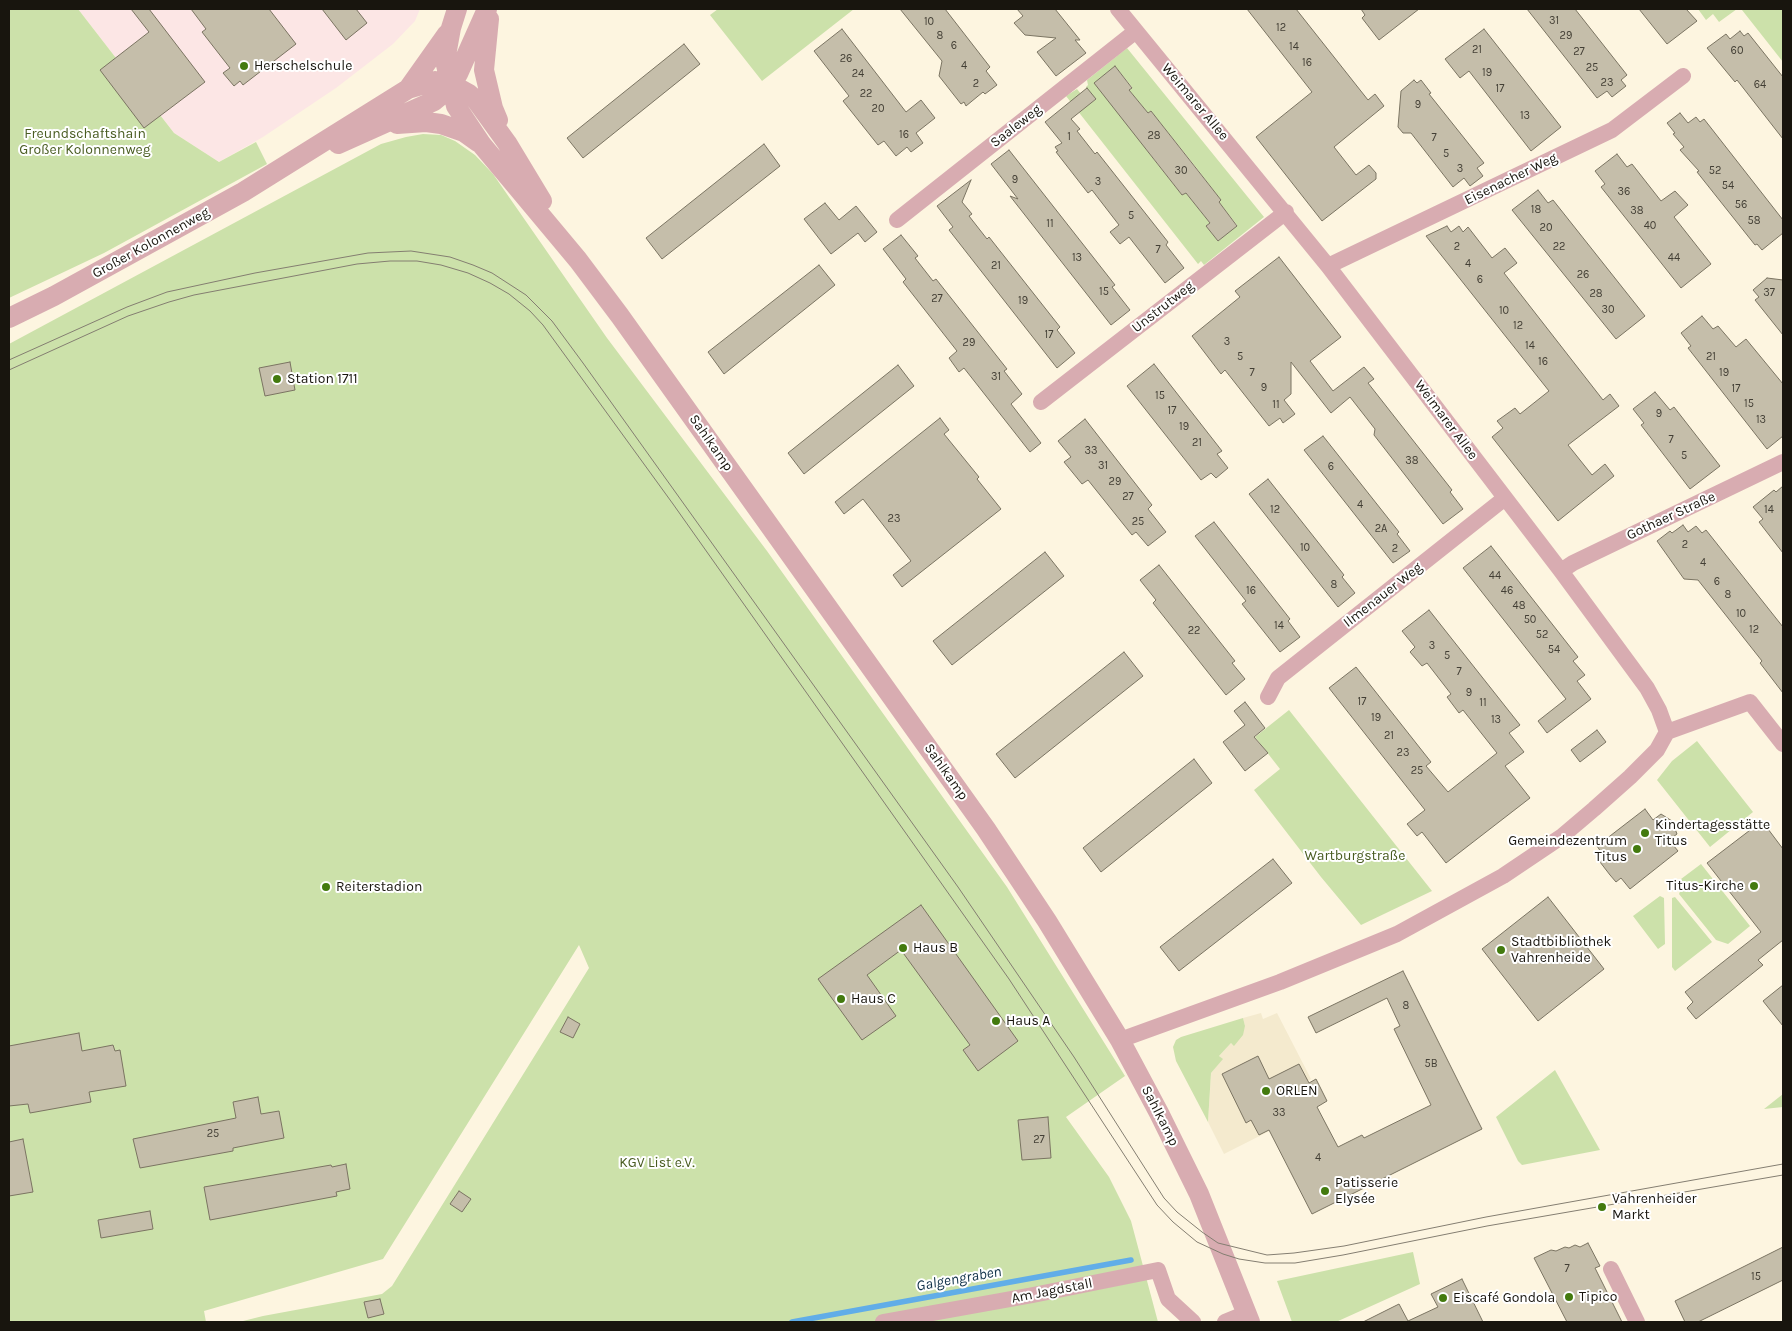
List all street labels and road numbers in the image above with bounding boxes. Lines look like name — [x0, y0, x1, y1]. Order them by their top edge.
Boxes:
street label: Weimarer Allee — [1158, 60, 1232, 144]
street label: Saaleweg — [987, 101, 1045, 151]
street label: Eisenacher Weg — [1462, 149, 1560, 209]
street label: Großer Kolonnenweg — [89, 204, 213, 282]
street label: Unstrutweg — [1129, 278, 1197, 336]
street label: Weimarer Allee — [1411, 377, 1481, 463]
street label: Sahlkamp — [685, 411, 737, 475]
street label: Gothaer Straße — [1624, 488, 1718, 544]
street label: Ilmenauer Weg — [1340, 559, 1426, 631]
street label: Sahlkamp — [920, 740, 972, 804]
street label: Sahlkamp — [1138, 1083, 1182, 1149]
street label: Am Jagdstall — [1010, 1275, 1094, 1307]

